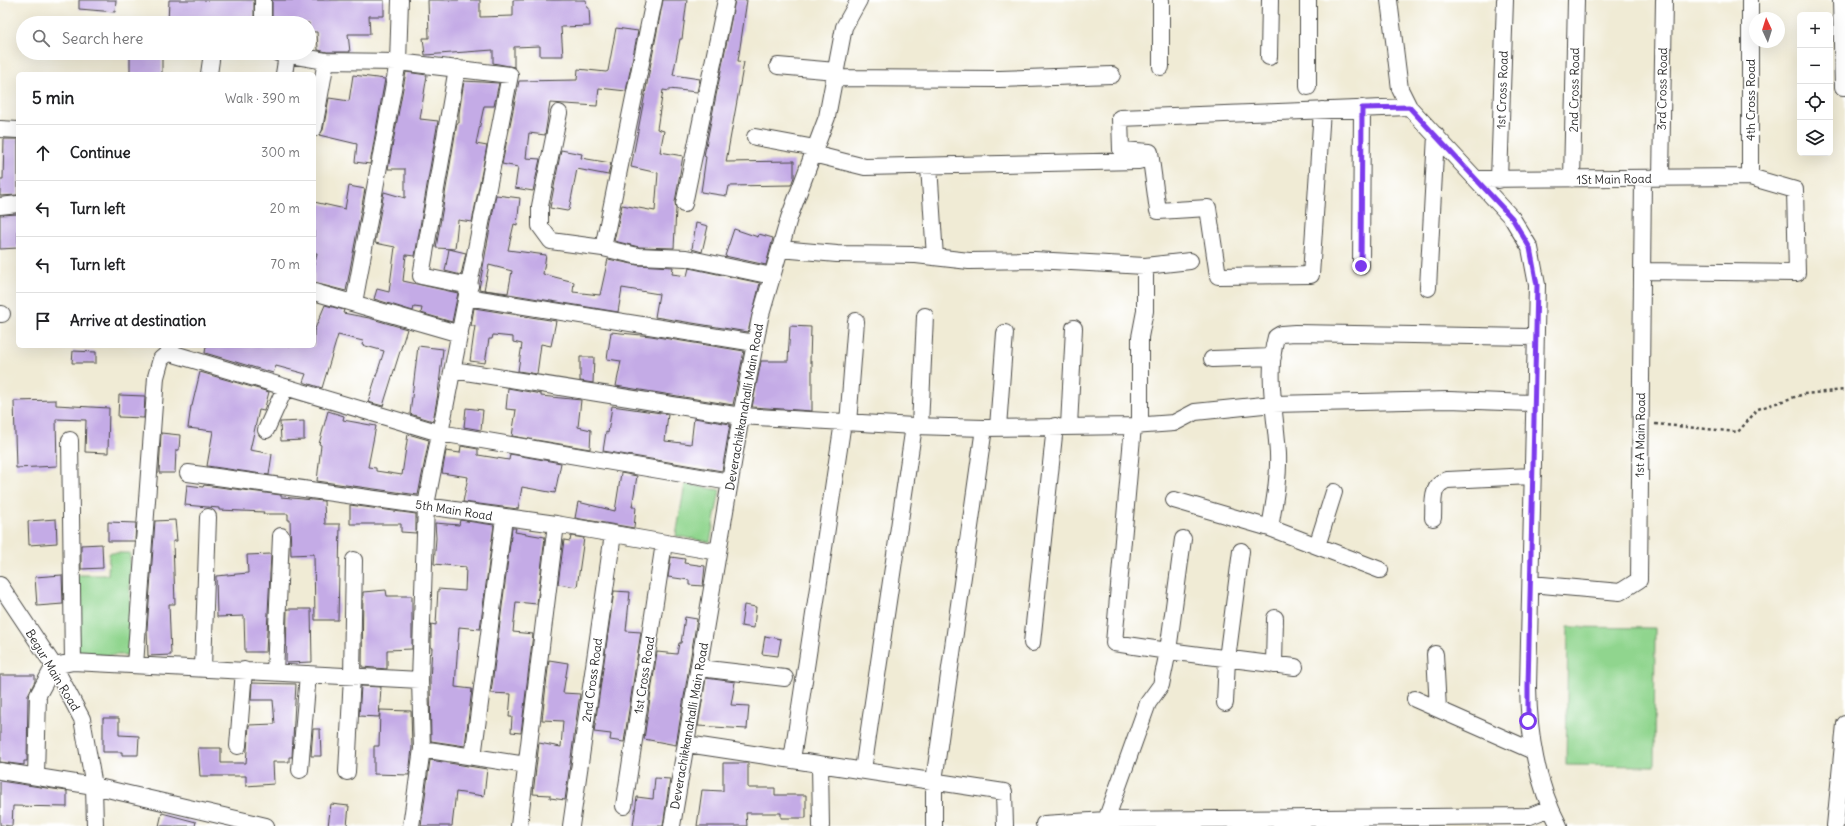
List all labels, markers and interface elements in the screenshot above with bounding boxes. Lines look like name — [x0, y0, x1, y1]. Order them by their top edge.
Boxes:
north arrow — [1749, 12, 1785, 48]
map controls — [1797, 12, 1833, 156]
button: + — [1797, 12, 1833, 48]
search box — [16, 16, 316, 60]
icon: search — [30, 27, 52, 49]
text: Search here — [62, 29, 143, 48]
street label: 3rd Cross Road — [1654, 47, 1670, 131]
street label: 2nd Cross Road — [1566, 48, 1582, 132]
button: − — [1797, 48, 1833, 84]
street label: 1st Cross Road — [1493, 51, 1511, 129]
street label: 4th Cross Road — [1743, 59, 1758, 141]
button: locate — [1797, 84, 1833, 120]
text: 5 min — [32, 87, 74, 109]
text: Walk · 390 m — [225, 90, 300, 107]
button: layers — [1797, 120, 1833, 156]
icon: ahead — [32, 142, 54, 164]
text: Continue — [70, 143, 131, 162]
text: 300 m — [261, 144, 300, 161]
street label: 1St Main Road — [1576, 171, 1652, 187]
icon: left — [32, 198, 54, 220]
text: Turn left — [70, 199, 125, 218]
text: 20 m — [270, 200, 300, 217]
icon: left — [32, 254, 54, 276]
text: Turn left — [70, 255, 125, 274]
text: 70 m — [271, 256, 300, 273]
route end — [1352, 257, 1370, 275]
icon: arrive — [32, 310, 54, 332]
text: Arrive at destination — [70, 311, 206, 330]
street label: Deverachikkanahalli Main Road — [722, 322, 766, 492]
street label: 1st A Main Road — [1632, 392, 1648, 478]
street label: 5th Main Road — [414, 497, 494, 523]
street label: Begur Main Road — [23, 626, 83, 714]
street label: 1st Cross Road — [630, 635, 658, 715]
street label: 2nd Cross Road — [579, 637, 605, 723]
street label: Deverachikkanahalli Main Road — [667, 641, 711, 811]
route start — [1519, 712, 1537, 730]

